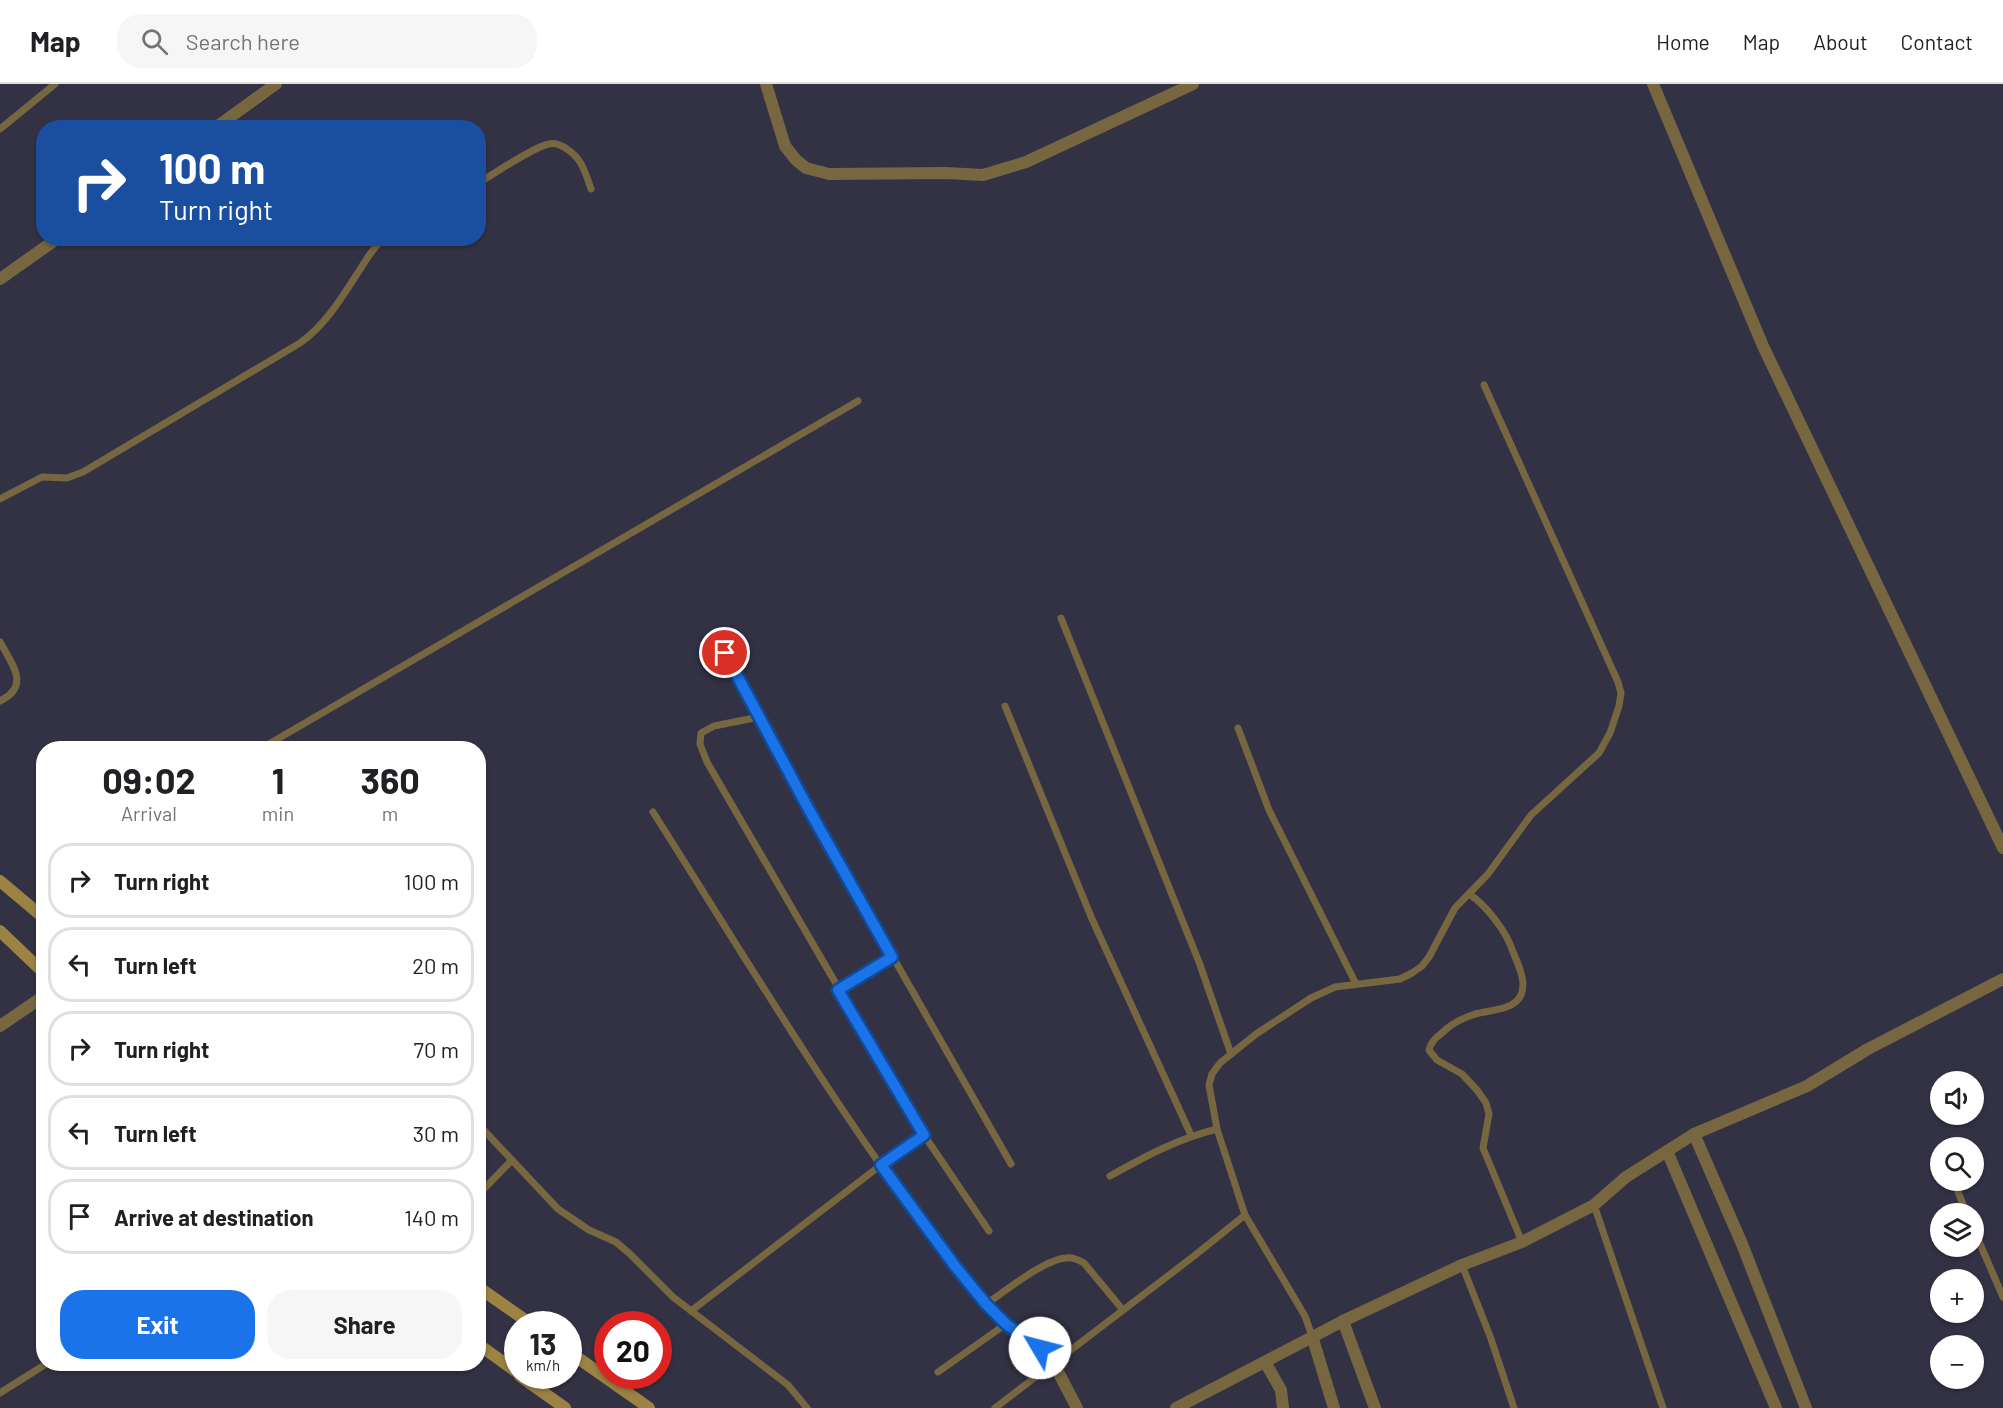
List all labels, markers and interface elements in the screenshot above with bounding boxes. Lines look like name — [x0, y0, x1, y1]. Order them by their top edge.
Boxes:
search box — [117, 14, 537, 68]
text: Map — [30, 24, 81, 58]
icon: search — [138, 25, 171, 58]
text: Search here — [186, 28, 300, 54]
text: Home — [1656, 29, 1710, 54]
text: Map — [1743, 29, 1780, 54]
text: About — [1813, 29, 1868, 54]
text: Contact — [1901, 29, 1973, 54]
text: 100 m — [159, 142, 265, 192]
icon: right — [60, 144, 138, 222]
text: Turn right — [159, 193, 273, 225]
pin — [699, 627, 750, 678]
icon: arrive — [708, 636, 741, 669]
text: 09:02 — [102, 758, 196, 801]
text: 1 — [272, 758, 284, 801]
text: 360 — [360, 758, 420, 801]
text: Arrival — [121, 801, 177, 825]
text: min — [262, 801, 294, 825]
text: m — [382, 801, 398, 825]
icon: right — [63, 864, 96, 897]
text: Turn right — [114, 868, 209, 894]
text: 100 m — [404, 868, 459, 894]
icon: left — [63, 948, 96, 981]
text: Turn left — [114, 952, 197, 978]
text: 20 m — [412, 952, 459, 978]
icon: right — [63, 1032, 96, 1065]
text: Turn right — [114, 1036, 209, 1062]
text: 70 m — [414, 1036, 459, 1062]
map controls — [1930, 1071, 1984, 1389]
button: sound — [1930, 1071, 1984, 1125]
icon: left — [63, 1116, 96, 1149]
text: Turn left — [114, 1120, 197, 1146]
text: 30 m — [413, 1120, 459, 1146]
button: search — [1930, 1137, 1984, 1191]
icon: arrive — [63, 1200, 96, 1233]
button: layers — [1930, 1203, 1984, 1257]
text: Arrive at destination — [114, 1204, 313, 1230]
text: 140 m — [404, 1204, 459, 1230]
button: + — [1930, 1269, 1984, 1323]
button: Exit — [60, 1290, 255, 1359]
button: Share — [267, 1290, 462, 1359]
speed limit sign: 20 — [594, 1311, 672, 1389]
position arrow — [1008, 1316, 1072, 1380]
text: 13 — [530, 1325, 556, 1361]
button: − — [1930, 1335, 1984, 1389]
text: km/h — [526, 1356, 560, 1374]

